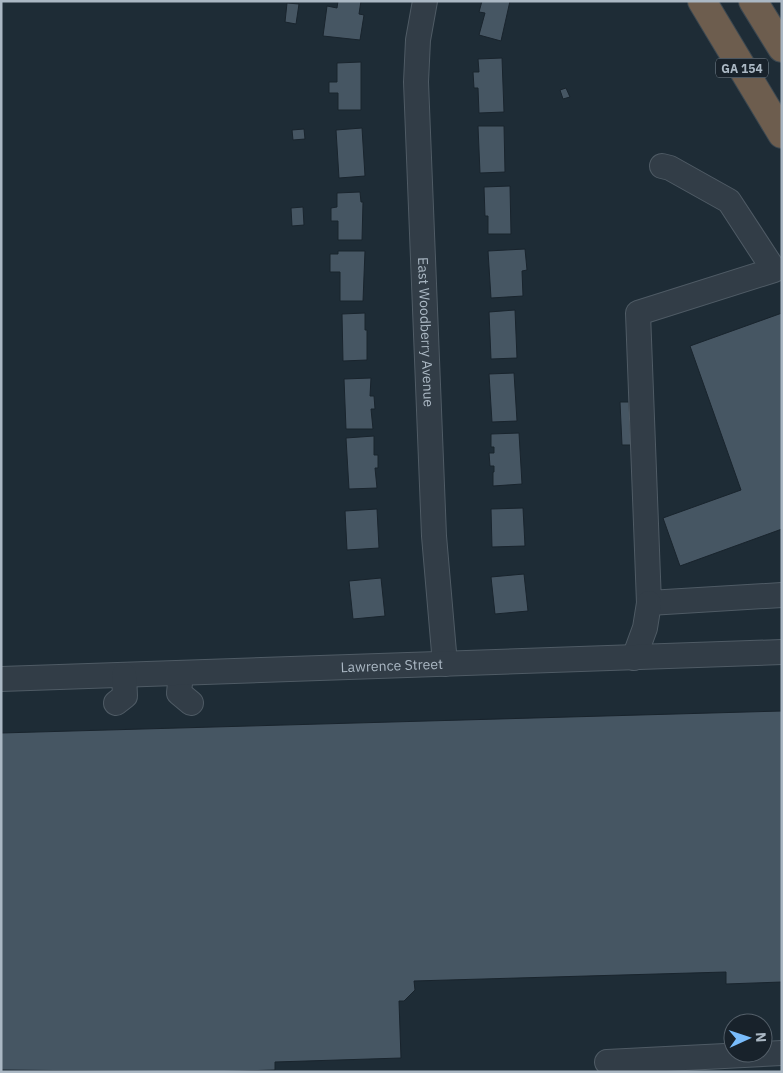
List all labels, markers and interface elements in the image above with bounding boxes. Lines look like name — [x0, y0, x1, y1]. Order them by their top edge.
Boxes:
road number: GA 154 — [716, 58, 768, 78]
street label: East Woodberry Avenue — [414, 257, 438, 408]
street label: Lawrence Street — [340, 655, 443, 676]
north arrow — [723, 1013, 773, 1063]
text: N — [752, 1032, 770, 1043]

